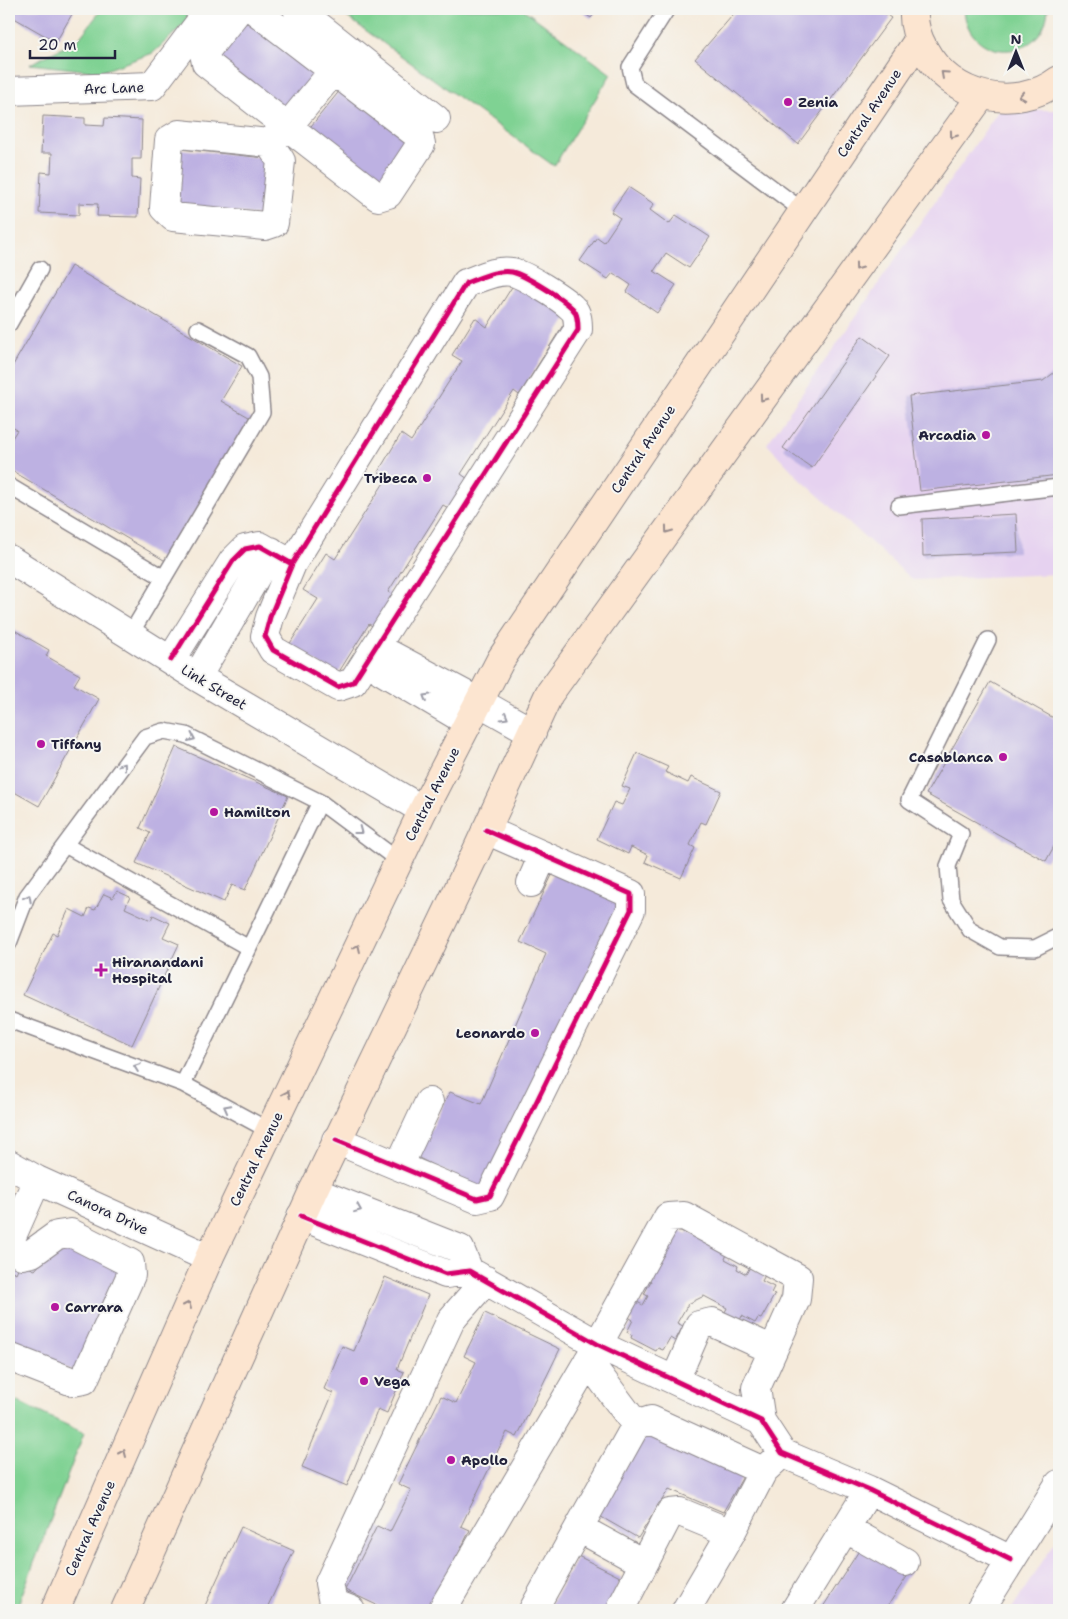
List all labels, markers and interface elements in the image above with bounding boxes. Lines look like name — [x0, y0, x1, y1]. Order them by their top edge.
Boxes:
scale bar — [30, 28, 115, 60]
north arrow — [990, 28, 1040, 78]
text: N — [1010, 30, 1022, 48]
text: 20 m — [38, 35, 77, 55]
street label: Central Avenue — [833, 65, 905, 161]
one-way arrow — [941, 71, 950, 80]
street label: Arc Lane — [84, 78, 145, 98]
one-way arrow — [1018, 90, 1027, 100]
place label: Zenia — [798, 93, 839, 111]
marker: Zenia — [782, 96, 794, 108]
one-way arrow — [950, 129, 959, 139]
one-way arrow — [855, 261, 864, 271]
one-way arrow — [760, 392, 769, 402]
street label: Central Avenue — [607, 401, 679, 497]
place label: Arcadia — [918, 426, 976, 444]
marker: Arcadia — [980, 429, 992, 441]
place label: Tribeca — [364, 469, 417, 487]
marker: Tribeca — [421, 472, 433, 484]
one-way arrow — [665, 524, 673, 533]
street label: Link Street — [178, 660, 250, 714]
one-way arrow — [423, 694, 432, 704]
one-way arrow — [500, 710, 509, 720]
one-way arrow — [187, 732, 196, 742]
place label: Tiffany — [51, 735, 102, 753]
marker: Tiffany — [35, 738, 47, 750]
street label: Central Avenue — [401, 744, 463, 844]
place label: Casablanca — [909, 748, 993, 766]
marker: Casablanca — [997, 751, 1009, 763]
one-way arrow — [117, 762, 126, 772]
place label: Hamilton — [224, 803, 290, 821]
marker: Hamilton — [208, 806, 220, 818]
one-way arrow — [353, 825, 363, 834]
one-way arrow — [22, 894, 32, 903]
one-way arrow — [351, 944, 361, 953]
place label: Hiranandani Hospital — [112, 953, 203, 987]
marker: Hiranandani Hospital — [94, 963, 108, 977]
place label: Leonardo — [456, 1024, 525, 1042]
marker: Leonardo — [529, 1027, 541, 1039]
one-way arrow — [133, 1063, 142, 1073]
one-way arrow — [281, 1090, 292, 1099]
one-way arrow — [223, 1104, 232, 1114]
street label: Central Avenue — [225, 1109, 287, 1209]
street label: Canora Drive — [65, 1185, 152, 1239]
one-way arrow — [353, 1203, 362, 1213]
place label: Carrara — [65, 1298, 123, 1316]
marker: Carrara — [49, 1301, 61, 1313]
one-way arrow — [183, 1301, 193, 1309]
place label: Vega — [374, 1372, 410, 1390]
marker: Vega — [358, 1375, 370, 1387]
one-way arrow — [117, 1449, 128, 1458]
place label: Apollo — [461, 1451, 508, 1469]
marker: Apollo — [445, 1454, 457, 1466]
street label: Central Avenue — [61, 1477, 119, 1579]

